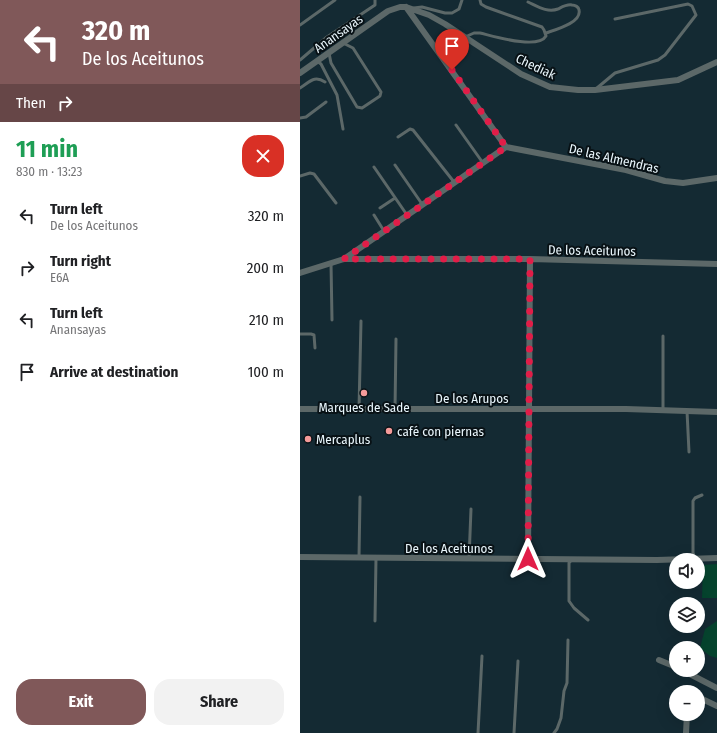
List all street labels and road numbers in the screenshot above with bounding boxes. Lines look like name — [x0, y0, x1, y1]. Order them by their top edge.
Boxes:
street label: Anansayas — [311, 11, 366, 56]
street label: Chediak — [513, 51, 559, 83]
street label: De las Almendras — [567, 141, 661, 176]
street label: De los Aceitunos — [548, 242, 637, 259]
street label: De los Arupos — [435, 391, 509, 406]
street label: De los Aceitunos — [405, 541, 493, 556]

